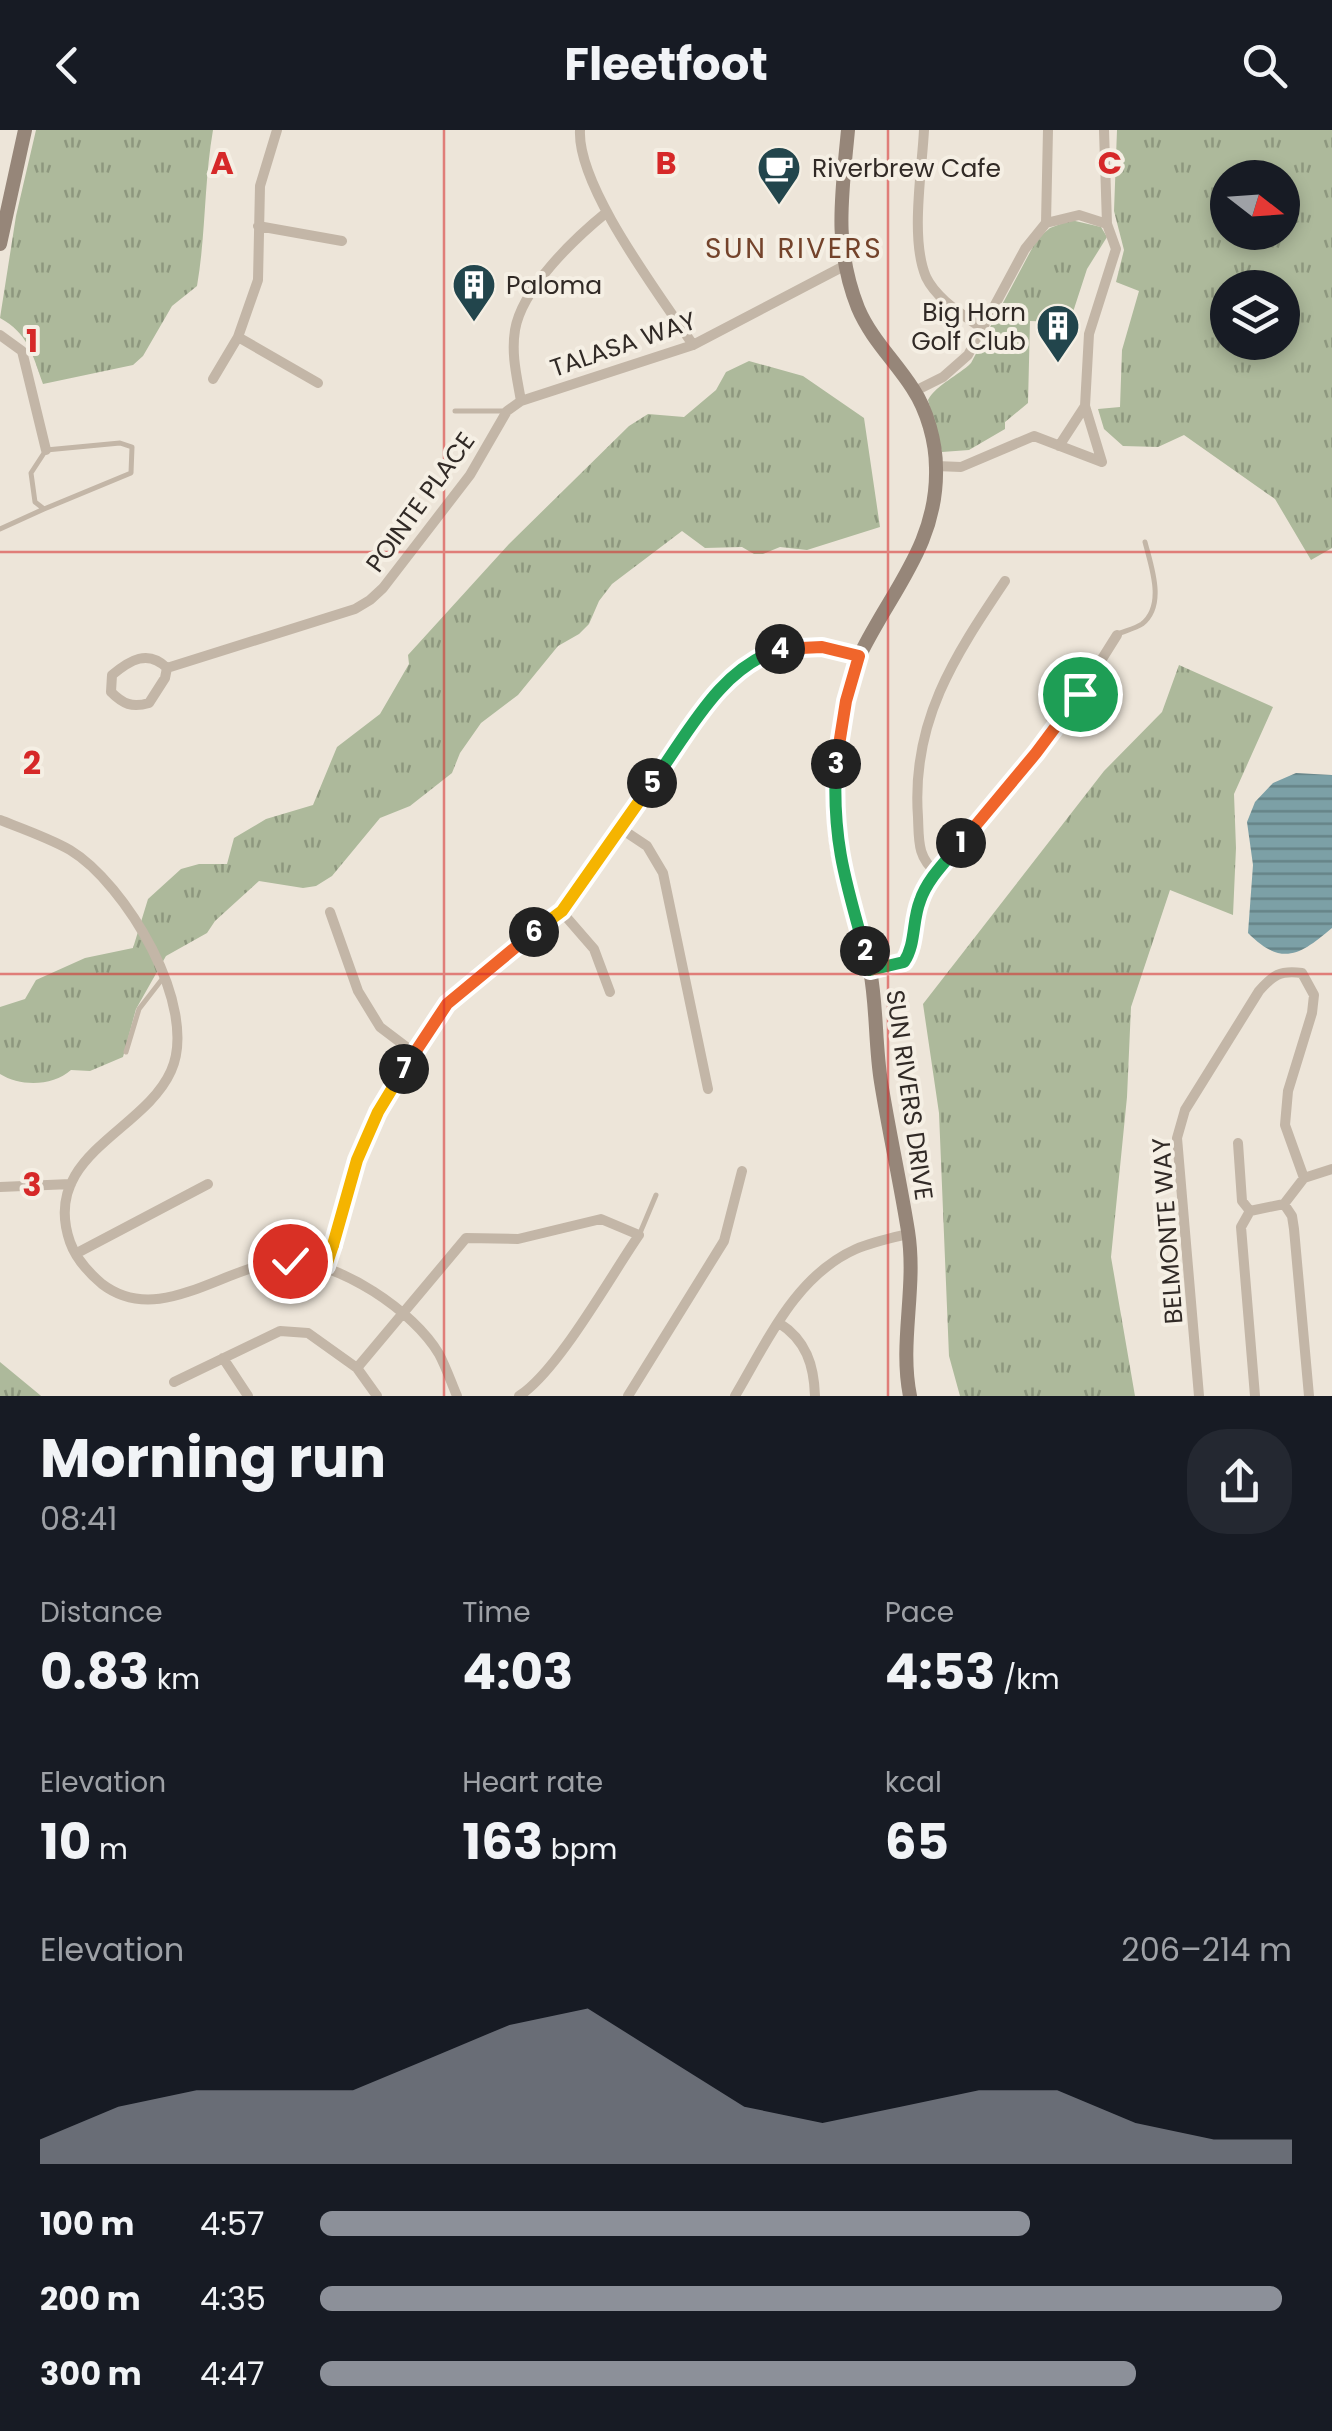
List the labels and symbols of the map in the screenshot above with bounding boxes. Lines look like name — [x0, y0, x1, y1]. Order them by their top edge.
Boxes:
text: A — [210, 140, 234, 185]
text: B — [655, 140, 677, 185]
text: C — [1098, 140, 1122, 185]
cafe icon: Riverbrew Cafe — [756, 145, 802, 206]
place label: Riverbrew Cafe — [812, 151, 1001, 186]
north arrow — [1210, 160, 1300, 250]
district label: SUN RIVERS — [705, 229, 883, 268]
building icon: Paloma — [451, 262, 497, 323]
place label: Paloma — [506, 268, 602, 303]
place label: Big Horn Golf Club — [911, 295, 1026, 359]
street label: TALASA WAY — [546, 303, 701, 386]
building icon: Big Horn Golf Club — [1035, 303, 1081, 364]
text: 1 — [26, 318, 38, 363]
street label: POINTE PLACE — [358, 425, 483, 579]
pin: 4 — [755, 624, 805, 674]
pin — [1038, 652, 1123, 737]
pin: 3 — [811, 739, 861, 789]
text: 2 — [23, 740, 41, 785]
pin: 5 — [627, 758, 677, 808]
pin: 1 — [936, 818, 986, 868]
pin: 6 — [509, 907, 559, 957]
pin: 2 — [840, 926, 890, 976]
street label: SUN RIVERS DRIVE — [877, 988, 942, 1203]
pin: 7 — [379, 1044, 429, 1094]
street label: BELMONTE WAY — [1144, 1136, 1191, 1325]
text: 3 — [22, 1162, 42, 1207]
pin — [248, 1219, 333, 1304]

